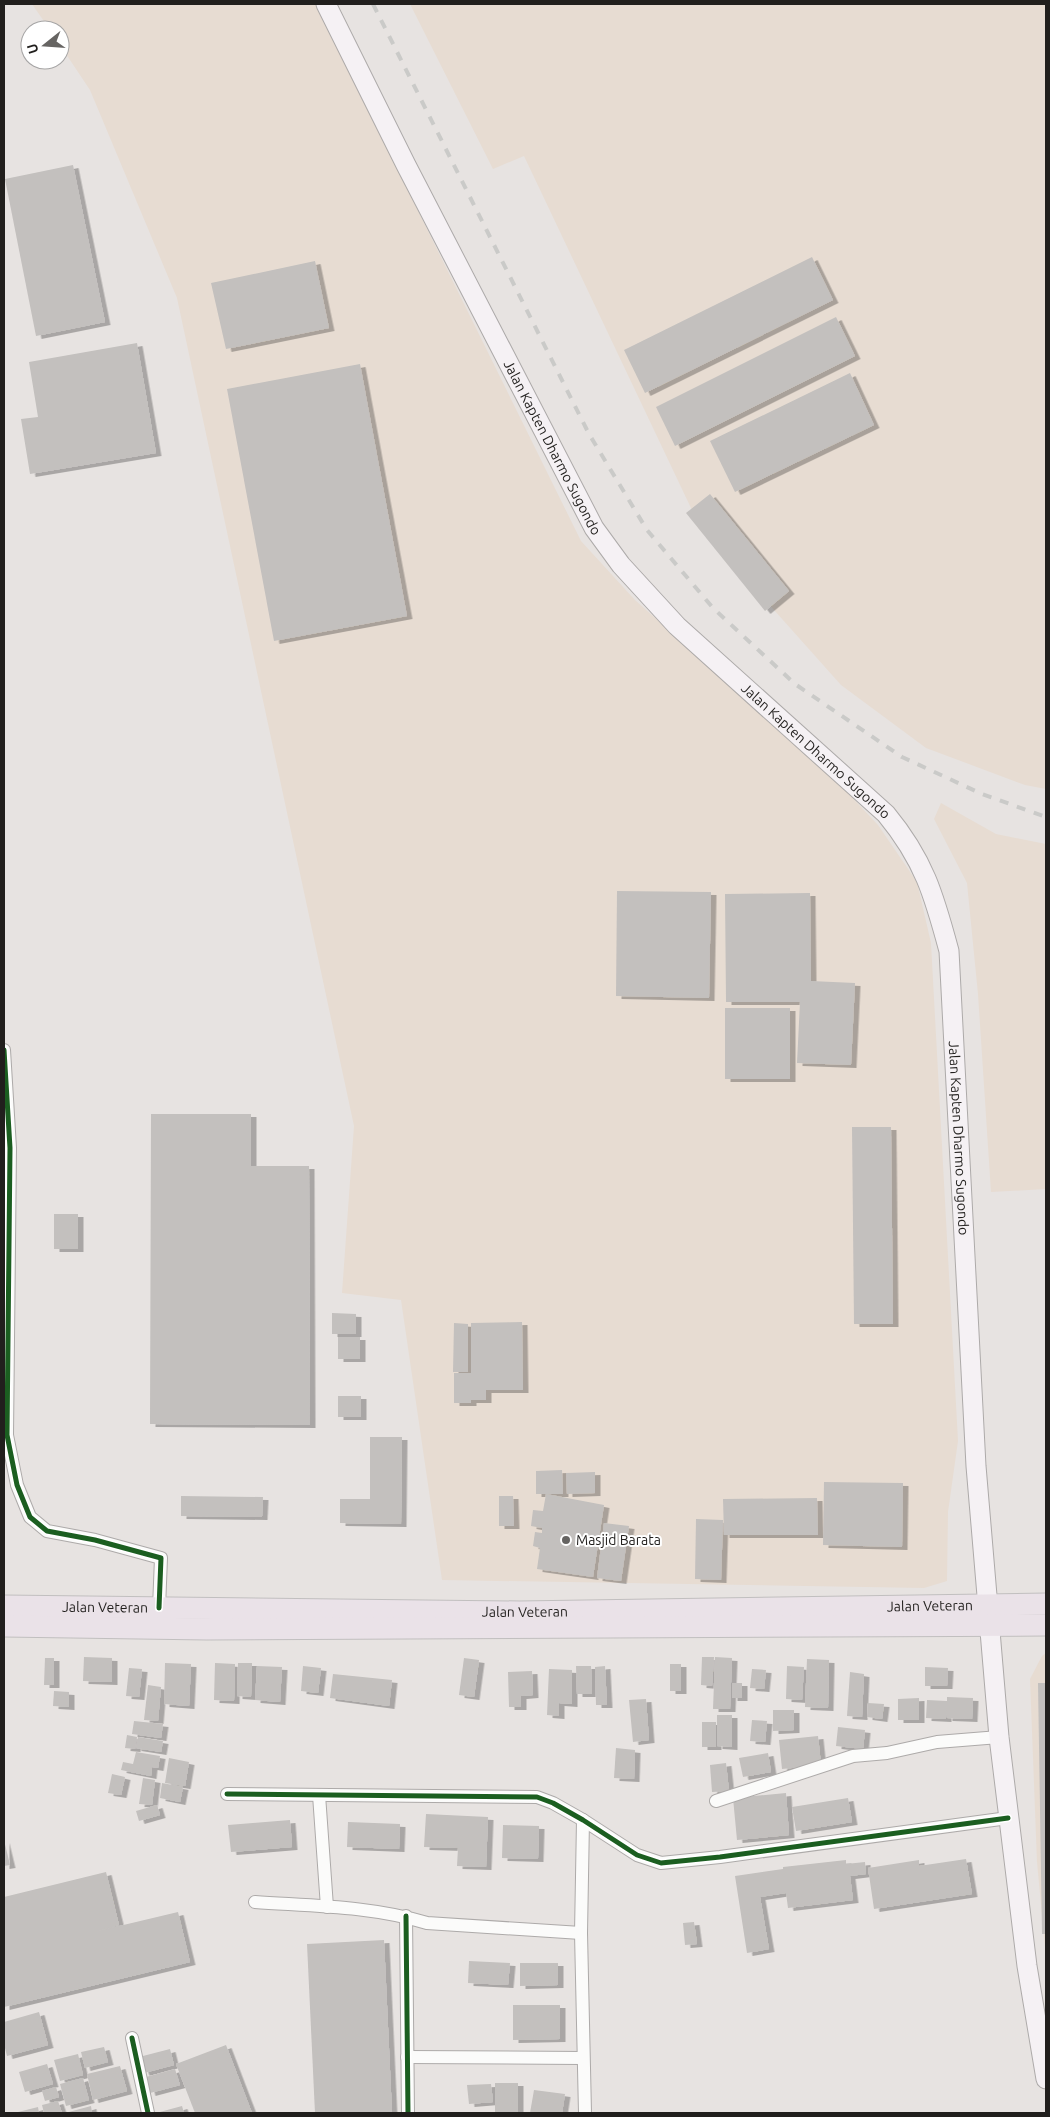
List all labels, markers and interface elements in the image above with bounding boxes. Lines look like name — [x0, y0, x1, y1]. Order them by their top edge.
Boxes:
north arrow — [20, 20, 70, 70]
text: U — [23, 42, 42, 56]
street label: Jalan Kapten Dharmo Sugondo — [501, 358, 604, 538]
street label: Jalan Kapten Dharmo Sugondo — [738, 680, 894, 822]
street label: Jalan Kapten Dharmo Sugondo — [946, 1041, 972, 1236]
place label: Masjid Barata — [576, 1532, 661, 1548]
marker: Masjid Barata — [560, 1534, 572, 1546]
street label: Jalan Veteran — [887, 1597, 973, 1614]
street label: Jalan Veteran — [62, 1599, 148, 1616]
street label: Jalan Veteran — [482, 1603, 568, 1620]

